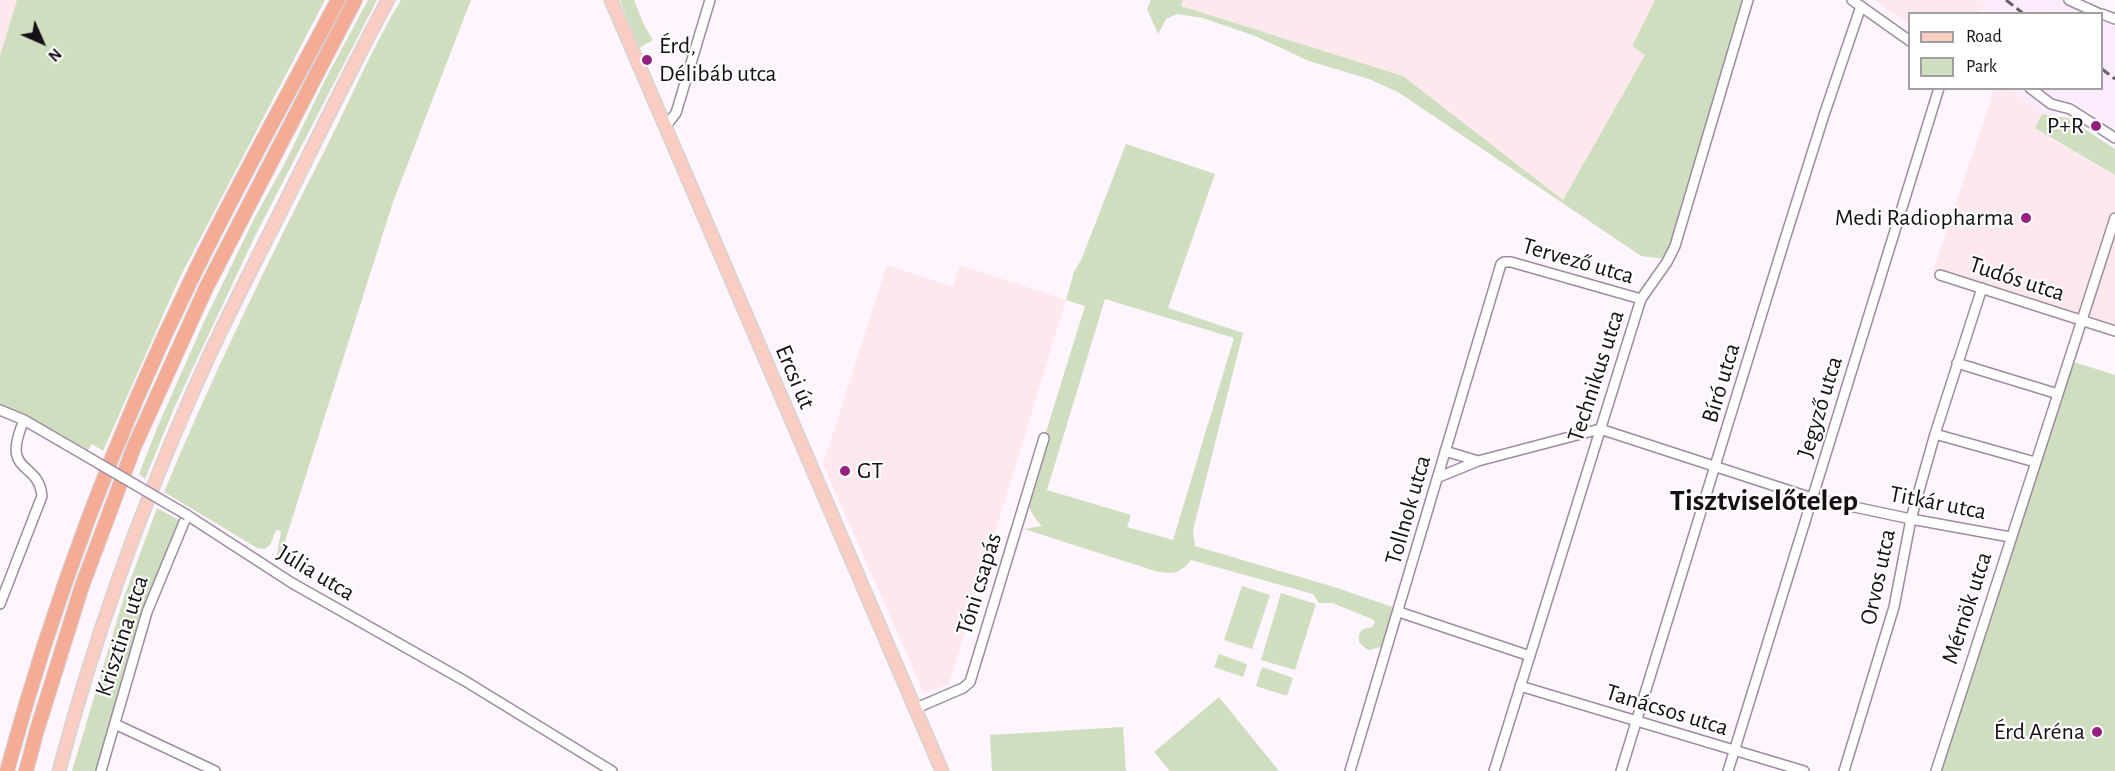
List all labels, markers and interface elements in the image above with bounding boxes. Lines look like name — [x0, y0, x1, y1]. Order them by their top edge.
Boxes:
north arrow — [12, 12, 72, 72]
legend — [1908, 12, 2103, 90]
text: Road — [1966, 28, 2002, 46]
place label: Érd, Délibáb utca — [659, 32, 777, 88]
text: N — [45, 45, 64, 64]
marker: Érd, Délibáb utca — [640, 53, 654, 67]
text: Park — [1966, 58, 1997, 76]
place label: P+R — [2047, 112, 2084, 140]
marker: P+R — [2089, 119, 2103, 133]
place label: Medi Radiopharma — [1835, 204, 2014, 232]
marker: Medi Radiopharma — [2019, 211, 2033, 225]
street label: Tervező utca — [1519, 231, 1637, 291]
street label: Tudós utca — [1966, 250, 2068, 308]
street label: Technikus utca — [1561, 307, 1631, 445]
street label: Bíró utca — [1695, 340, 1747, 426]
street label: Ercsi út — [769, 341, 821, 413]
street label: Jegyző utca — [1791, 353, 1849, 461]
street label: Tollnok utca — [1379, 452, 1437, 568]
place label: GT — [857, 457, 883, 485]
marker: GT — [838, 464, 852, 478]
street label: Titkár utca — [1887, 480, 1989, 526]
district label: Tisztviselőtelep — [1670, 483, 1858, 519]
street label: Orvos utca — [1854, 526, 1902, 628]
street label: Tóni csapás — [950, 529, 1008, 639]
street label: Júlia utca — [272, 539, 360, 607]
street label: Mérnök utca — [1935, 548, 1999, 668]
street label: Krisztina utca — [89, 572, 155, 700]
street label: Tanácsos utca — [1602, 678, 1732, 742]
place label: Érd Aréna — [1994, 718, 2085, 746]
marker: Érd Aréna — [2090, 725, 2104, 739]

